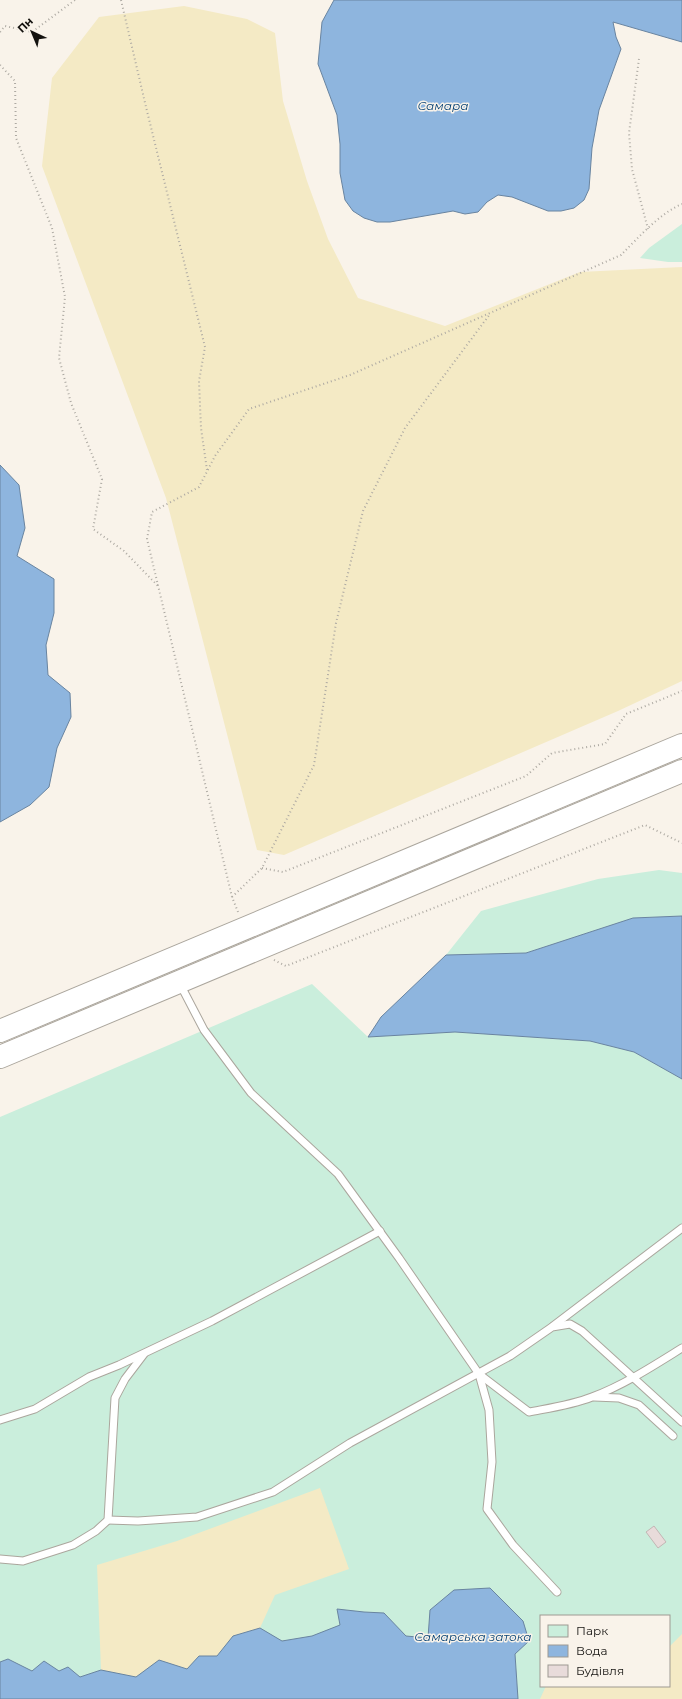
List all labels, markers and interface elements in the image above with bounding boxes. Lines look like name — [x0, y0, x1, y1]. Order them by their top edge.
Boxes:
north arrow — [12, 12, 52, 52]
text: Пн — [14, 14, 36, 36]
water label: Самара — [417, 98, 469, 113]
legend — [540, 1615, 670, 1687]
text: Парк — [576, 1623, 608, 1638]
water label: Самарська затока — [414, 1629, 532, 1644]
text: Вода — [576, 1643, 607, 1658]
text: Будівля — [576, 1663, 624, 1678]

